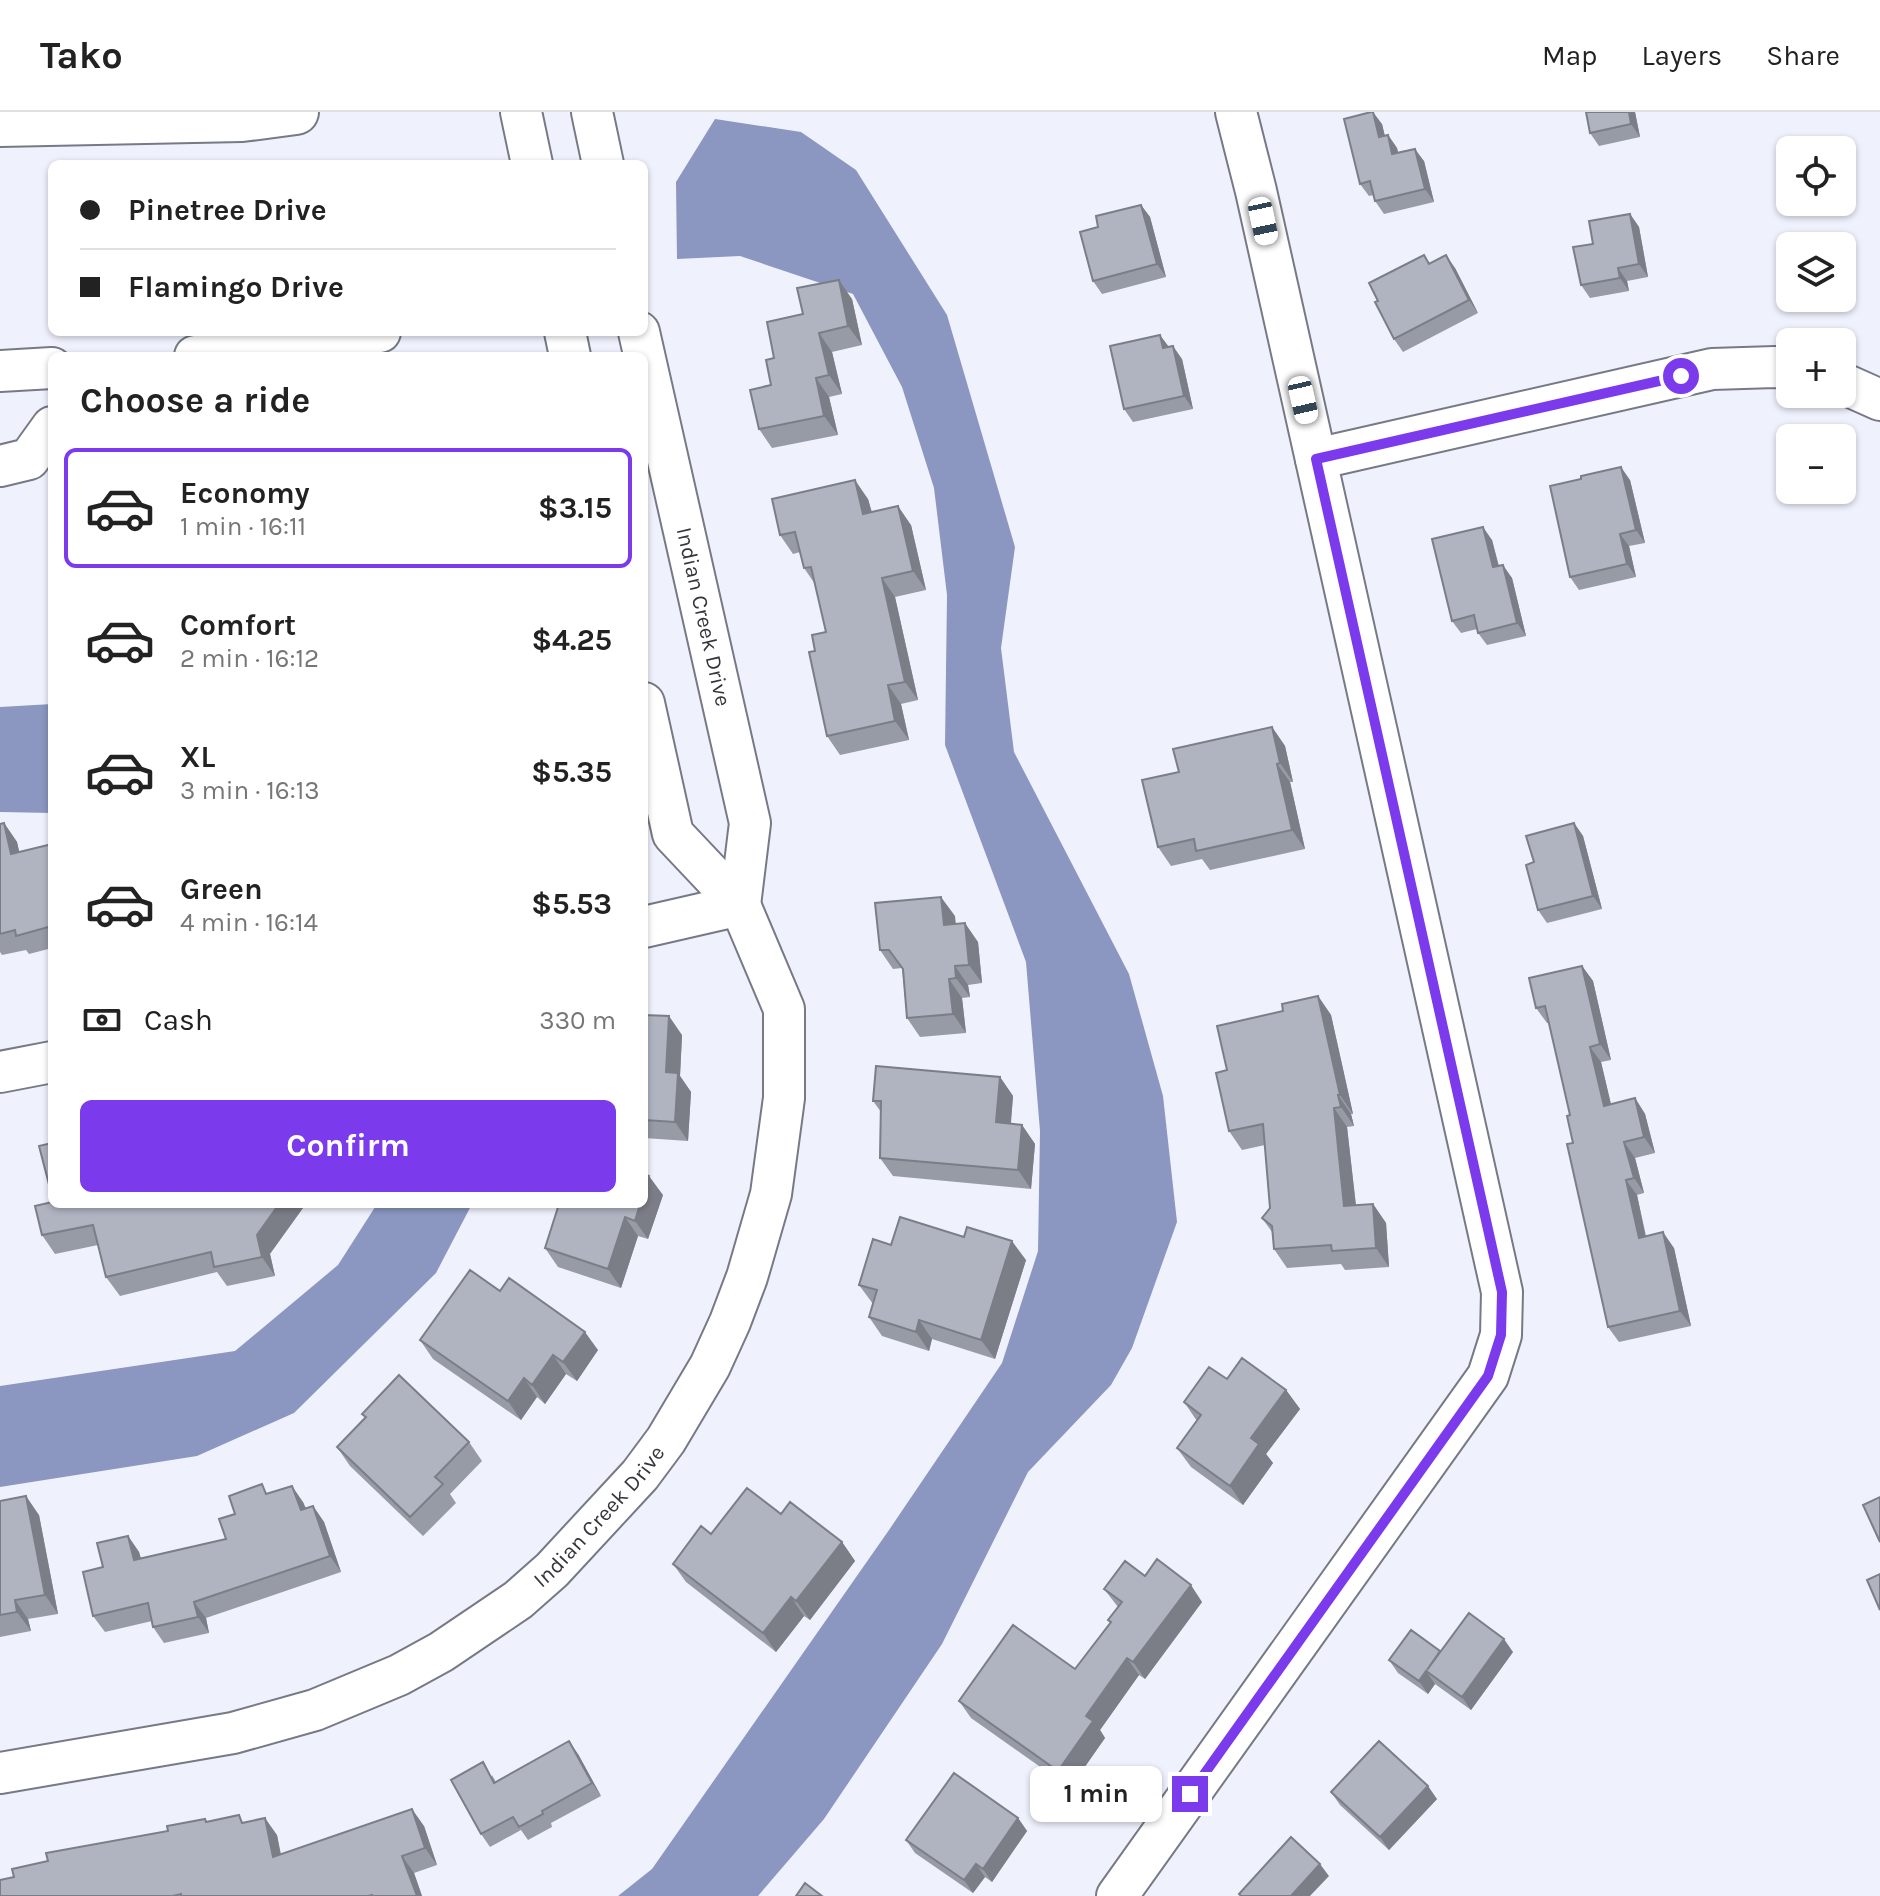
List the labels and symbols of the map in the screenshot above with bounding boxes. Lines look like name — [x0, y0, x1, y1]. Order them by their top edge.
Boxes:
car — [1246, 195, 1280, 247]
route start — [1663, 358, 1699, 394]
car — [1286, 374, 1320, 426]
street label: Indian Creek Drive — [671, 525, 736, 709]
street label: Indian Creek Drive — [528, 1441, 670, 1593]
callout: 1 min — [1030, 1766, 1162, 1822]
route end — [1172, 1776, 1208, 1812]

